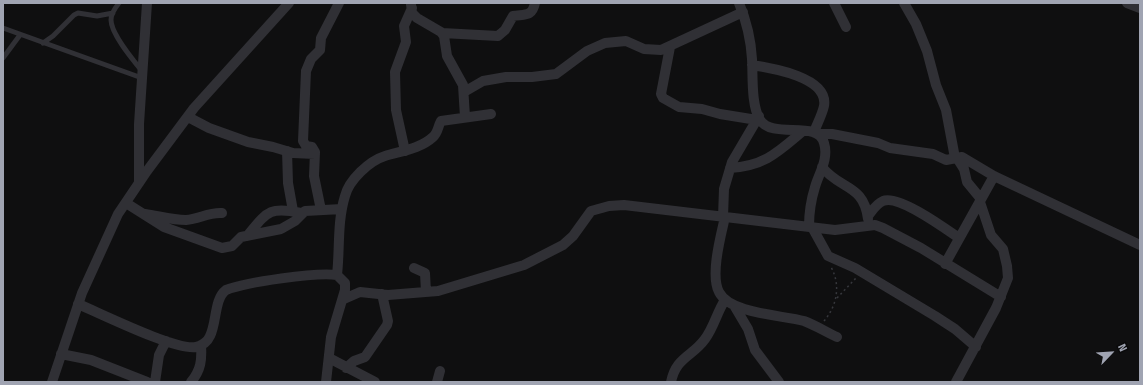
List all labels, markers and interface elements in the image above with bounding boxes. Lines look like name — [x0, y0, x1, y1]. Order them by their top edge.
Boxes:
north arrow — [1091, 333, 1131, 373]
text: N — [1115, 342, 1130, 353]

